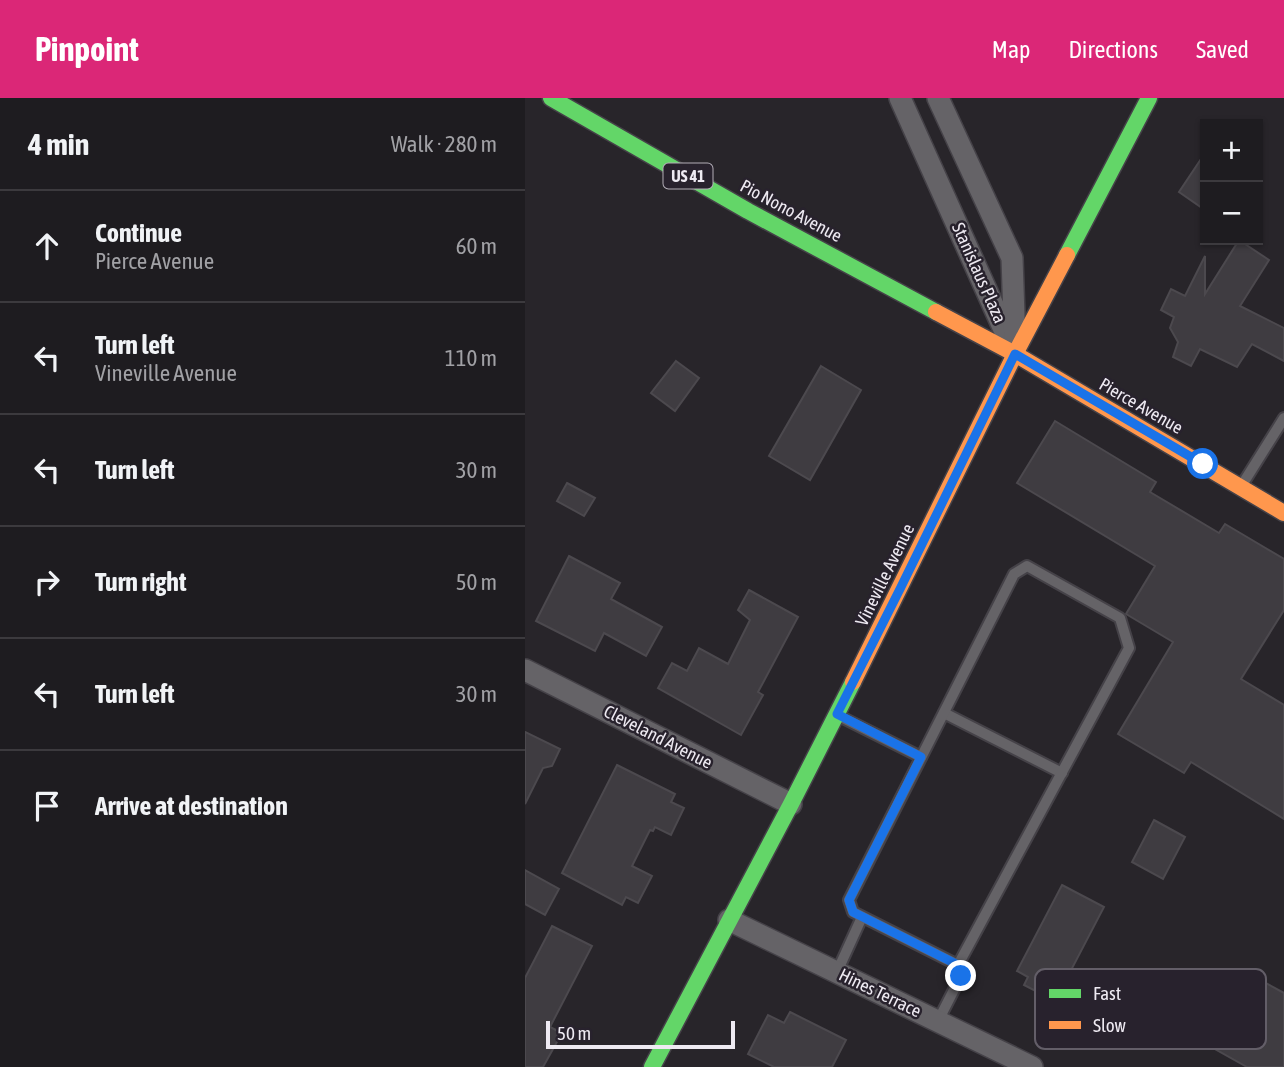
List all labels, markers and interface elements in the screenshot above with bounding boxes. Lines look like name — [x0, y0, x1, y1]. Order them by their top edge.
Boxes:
text: Pinpoint — [35, 30, 139, 68]
text: Map — [992, 36, 1030, 63]
text: Directions — [1068, 36, 1158, 63]
text: Saved — [1196, 36, 1249, 63]
map controls — [1200, 119, 1263, 245]
button: + — [1200, 119, 1263, 182]
text: 4 min — [28, 127, 89, 161]
text: Walk · 280 m — [391, 131, 497, 157]
road number: US 41 — [663, 164, 713, 188]
street label: Pio Nono Avenue — [737, 175, 846, 246]
button: − — [1200, 182, 1263, 245]
text: Continue — [95, 218, 182, 248]
street label: Stanislaus Plaza — [948, 219, 1011, 326]
icon: ahead — [28, 227, 66, 265]
text: 60 m — [456, 233, 497, 259]
text: Pierce Avenue — [95, 248, 214, 274]
text: Turn left — [95, 330, 175, 360]
icon: left — [28, 339, 66, 377]
text: 110 m — [445, 345, 497, 371]
text: Vineville Avenue — [95, 360, 237, 386]
street label: Pierce Avenue — [1096, 373, 1187, 438]
route start — [1187, 448, 1218, 479]
icon: left — [28, 451, 66, 489]
text: Turn left — [95, 455, 175, 485]
text: 30 m — [456, 457, 497, 483]
street label: Vineville Avenue — [851, 520, 918, 629]
icon: right — [28, 563, 66, 601]
text: Turn right — [95, 567, 186, 597]
text: 50 m — [456, 569, 497, 595]
icon: left — [28, 675, 66, 713]
text: Turn left — [95, 679, 175, 709]
text: 30 m — [456, 681, 497, 707]
street label: Cleveland Avenue — [601, 700, 716, 773]
icon: arrive — [28, 787, 66, 825]
text: Arrive at destination — [95, 791, 288, 821]
route end — [945, 960, 976, 991]
street label: Hines Terrace — [836, 964, 925, 1021]
legend — [1035, 969, 1266, 1049]
text: Fast — [1093, 982, 1121, 1004]
text: Slow — [1093, 1014, 1127, 1036]
scale bar — [546, 1018, 735, 1050]
text: 50 m — [557, 1022, 591, 1044]

